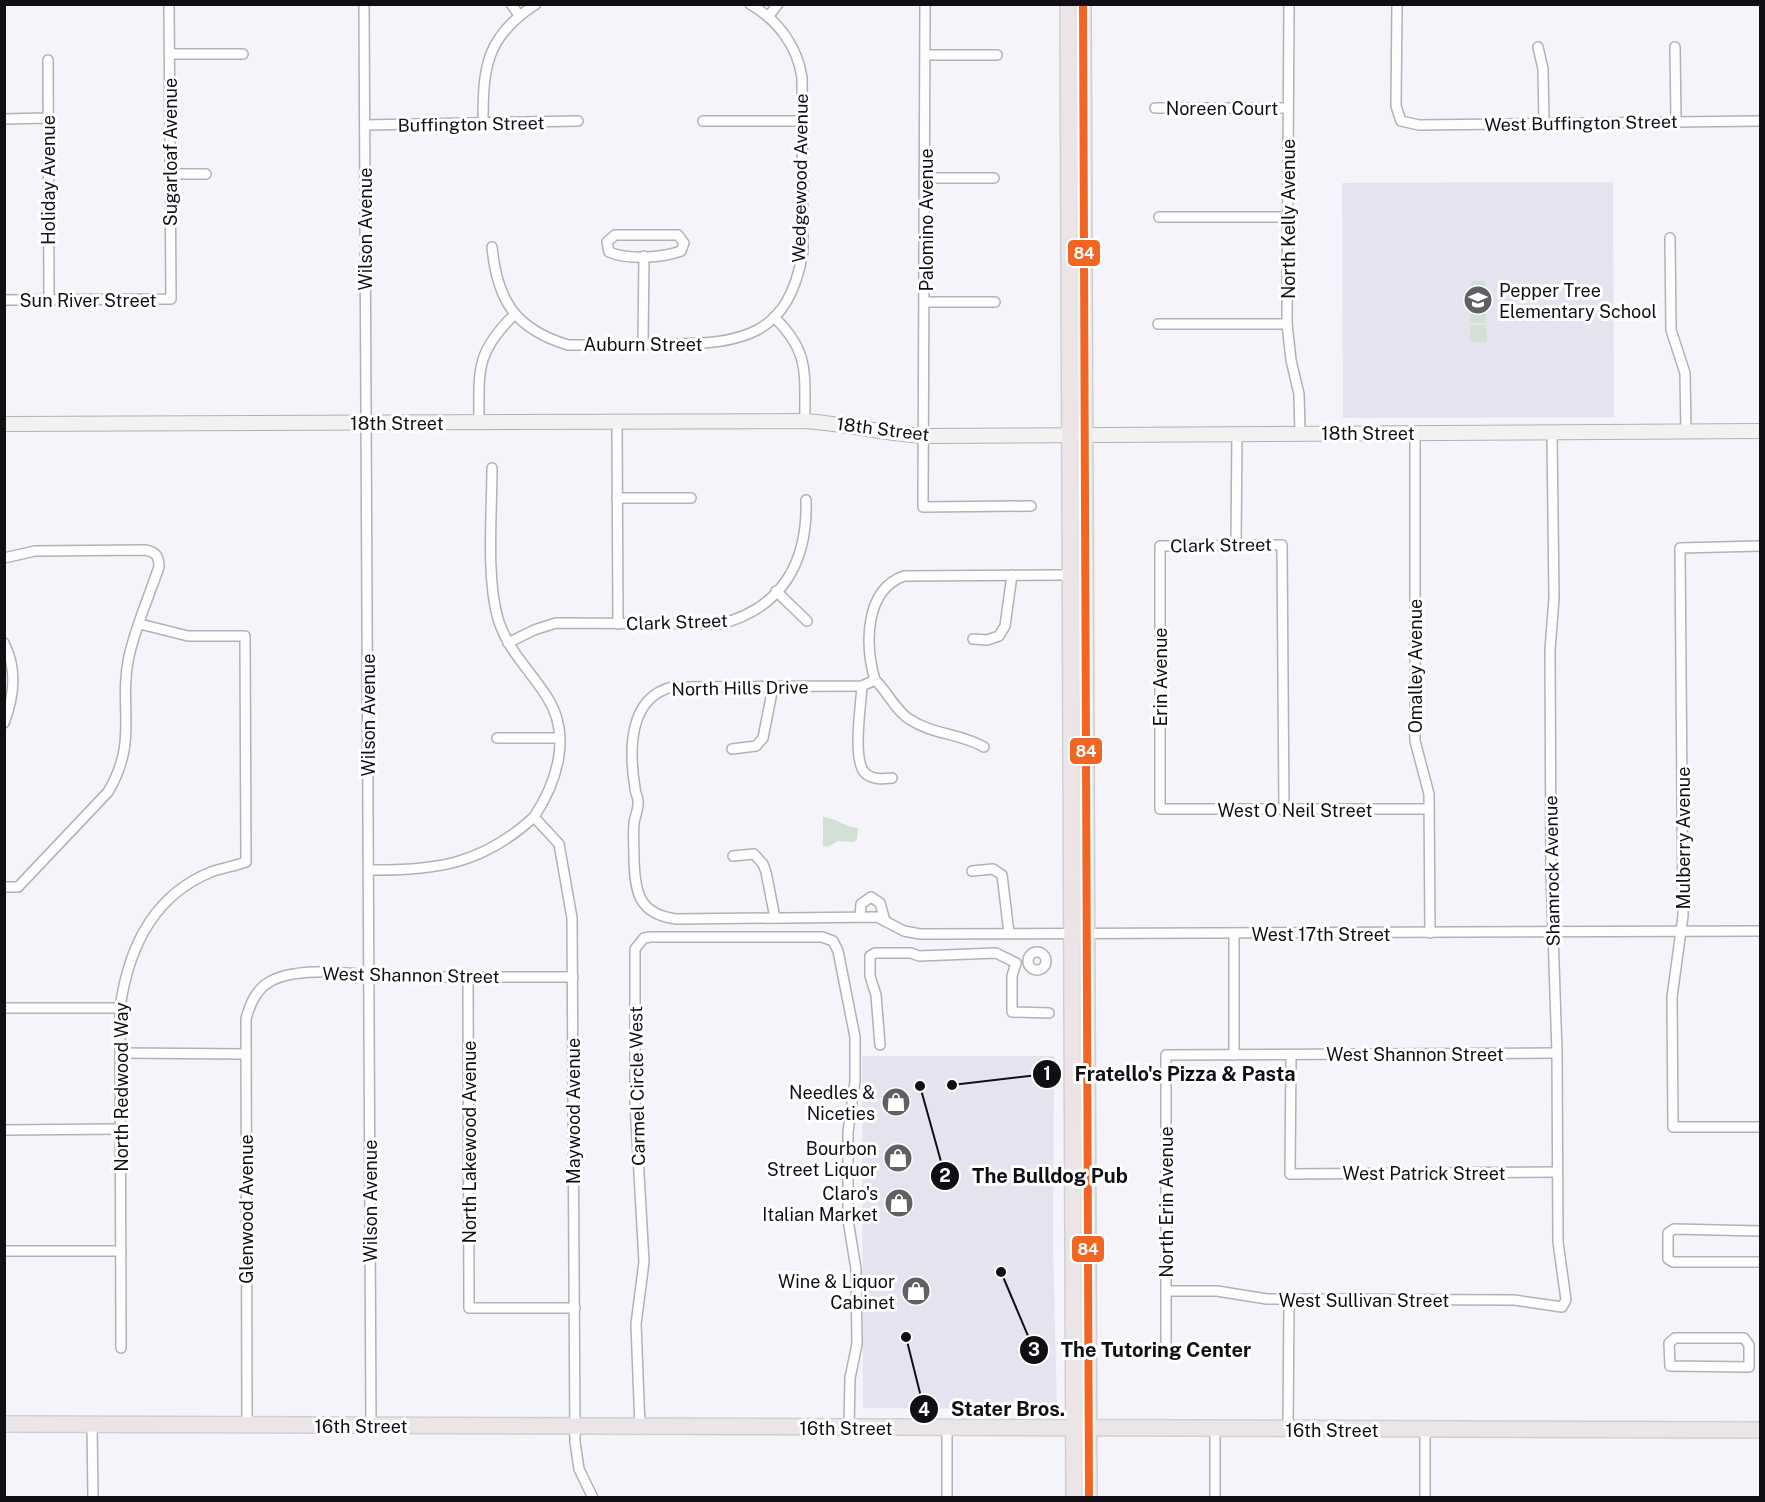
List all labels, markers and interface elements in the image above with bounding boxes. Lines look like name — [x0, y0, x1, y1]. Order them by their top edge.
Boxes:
street label: Sugarloaf Avenue — [160, 78, 181, 226]
street label: Wedgewood Avenue — [788, 93, 812, 263]
street label: Noreen Court — [1166, 98, 1278, 119]
street label: West Buffington Street — [1484, 111, 1678, 135]
street label: Buffington Street — [397, 112, 545, 136]
street label: Holiday Avenue — [38, 115, 59, 245]
street label: North Kelly Avenue — [1278, 139, 1299, 299]
street label: Palomino Avenue — [916, 148, 937, 292]
street label: Wilson Avenue — [355, 168, 376, 290]
line badge: 84 — [1067, 239, 1101, 267]
text: 84 — [1073, 244, 1095, 263]
place label: Pepper Tree Elementary School — [1499, 280, 1657, 322]
school or university icon: Pepper Tree Elementary School — [1462, 284, 1494, 316]
street label: Sun River Street — [20, 290, 157, 311]
street label: Auburn Street — [584, 334, 702, 355]
street label: 18th Street — [350, 413, 444, 434]
street label: 18th Street — [835, 413, 931, 445]
street label: 18th Street — [1321, 423, 1415, 444]
street label: Clark Street — [1170, 534, 1272, 556]
street label: Omalley Avenue — [1405, 599, 1426, 733]
street label: Clark Street — [626, 610, 728, 634]
street label: Erin Avenue — [1150, 627, 1171, 727]
street label: Wilson Avenue — [358, 654, 379, 776]
street label: North Hills Drive — [671, 676, 809, 700]
line badge: 84 — [1069, 737, 1103, 765]
text: 84 — [1075, 742, 1097, 761]
street label: Mulberry Avenue — [1673, 767, 1694, 909]
street label: Shamrock Avenue — [1540, 795, 1564, 947]
street label: West O Neil Street — [1218, 800, 1372, 821]
street label: West 17th Street — [1251, 924, 1391, 945]
street label: West Shannon Street — [322, 963, 500, 987]
street label: North Redwood Way — [111, 1002, 132, 1172]
street label: Carmel Circle West — [625, 1006, 649, 1166]
street label: Maywood Avenue — [563, 1038, 584, 1184]
street label: North Lakewood Avenue — [459, 1040, 480, 1244]
street label: West Shannon Street — [1326, 1044, 1504, 1065]
callout: Fratello's Pizza & Pasta — [1032, 1055, 1308, 1093]
text: Fratello's Pizza & Pasta — [1074, 1062, 1296, 1086]
text: 1 — [1043, 1063, 1051, 1084]
place label: Needles & Niceties — [789, 1082, 875, 1124]
shop icon: Needles & Niceties — [880, 1086, 912, 1118]
street label: North Erin Avenue — [1156, 1126, 1177, 1278]
street label: Glenwood Avenue — [236, 1134, 257, 1284]
place label: Bourbon Street Liquor — [767, 1138, 877, 1180]
street label: Wilson Avenue — [360, 1140, 381, 1262]
shop icon: Bourbon Street Liquor — [882, 1142, 914, 1174]
callout: The Bulldog Pub — [930, 1157, 1140, 1195]
street label: West Patrick Street — [1343, 1163, 1505, 1184]
text: The Bulldog Pub — [972, 1164, 1128, 1188]
text: 2 — [939, 1165, 951, 1186]
place label: Claro's Italian Market — [762, 1183, 878, 1225]
shop icon: Claro's Italian Market — [883, 1187, 915, 1219]
line badge: 84 — [1071, 1235, 1105, 1263]
text: 84 — [1077, 1240, 1099, 1259]
place label: Wine & Liquor Cabinet — [778, 1271, 895, 1313]
shop icon: Wine & Liquor Cabinet — [900, 1275, 932, 1307]
street label: West Sullivan Street — [1279, 1290, 1449, 1311]
callout: The Tutoring Center — [1019, 1331, 1263, 1369]
text: The Tutoring Center — [1061, 1338, 1251, 1362]
text: 3 — [1028, 1339, 1040, 1360]
callout: Stater Bros. — [909, 1390, 1077, 1428]
text: Stater Bros. — [951, 1397, 1065, 1421]
text: 4 — [918, 1399, 930, 1420]
street label: 16th Street — [315, 1416, 407, 1437]
street label: 16th Street — [800, 1418, 892, 1439]
street label: 16th Street — [1286, 1420, 1378, 1441]

